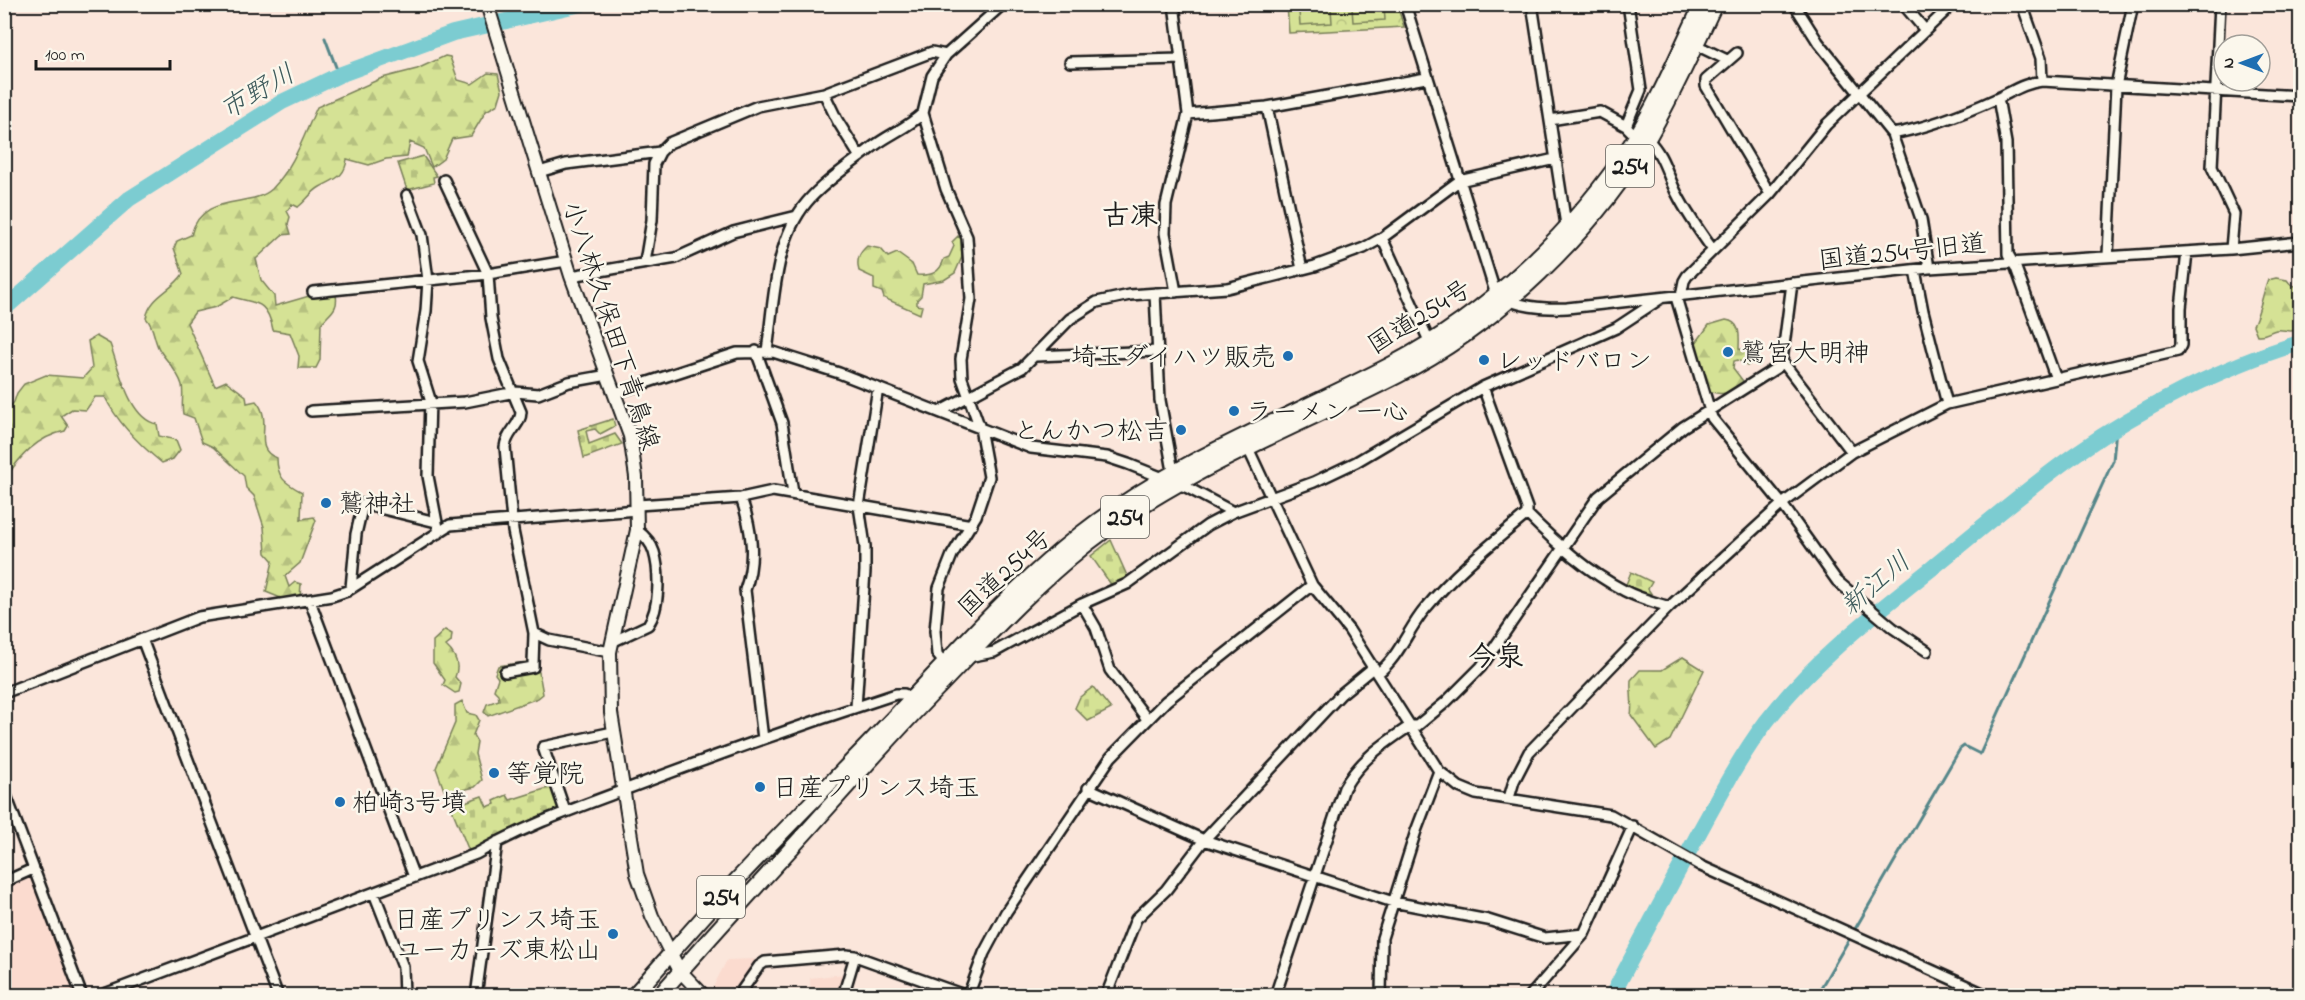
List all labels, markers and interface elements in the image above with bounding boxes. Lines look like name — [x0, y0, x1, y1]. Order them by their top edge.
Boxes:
scale bar — [36, 33, 170, 71]
north arrow — [2212, 33, 2272, 93]
text: 100 m — [45, 43, 85, 69]
water label: 市野川 — [213, 56, 303, 130]
text: N — [2217, 57, 2241, 68]
road number: 254 — [1606, 145, 1654, 187]
street label: 小八林久保田下青鳥線 — [551, 196, 667, 455]
district label: 古凍 — [1102, 197, 1158, 238]
street label: 国道254号旧道 — [1817, 226, 1988, 282]
street label: 国道254号 — [1361, 272, 1480, 366]
place label: 鷲宮大明神 — [1740, 336, 1870, 374]
place label: 埼玉ダイハツ販売 — [1071, 340, 1276, 378]
place label: レッドバロン — [1496, 344, 1652, 382]
marker: 鷲宮大明神 — [1721, 345, 1735, 359]
marker: 埼玉ダイハツ販売 — [1281, 349, 1295, 363]
marker: レッドバロン — [1477, 353, 1491, 367]
place label: ラーメン 一心 — [1246, 395, 1409, 433]
marker: ラーメン 一心 — [1227, 404, 1241, 418]
place label: とんかつ松吉 — [1013, 414, 1169, 452]
marker: とんかつ松吉 — [1174, 423, 1188, 437]
place label: 鷲神社 — [338, 487, 416, 525]
marker: 鷲神社 — [319, 496, 333, 510]
road number: 254 — [1101, 496, 1149, 538]
street label: 国道254号 — [950, 521, 1062, 628]
water label: 新江川 — [1833, 544, 1920, 626]
district label: 今泉 — [1468, 638, 1524, 679]
place label: 等覚院 — [506, 757, 584, 795]
marker: 等覚院 — [487, 766, 501, 780]
place label: 日産プリンス埼玉 — [772, 771, 980, 809]
marker: 日産プリンス埼玉 — [753, 780, 767, 794]
place label: 柏崎3号墳 — [352, 786, 467, 824]
marker: 柏崎3号墳 — [333, 795, 347, 809]
road number: 254 — [697, 876, 745, 918]
place label: 日産プリンス埼玉 ユーカーズ東松山 — [393, 903, 601, 971]
marker: 日産プリンス埼玉 ユーカーズ東松山 — [606, 927, 620, 941]

